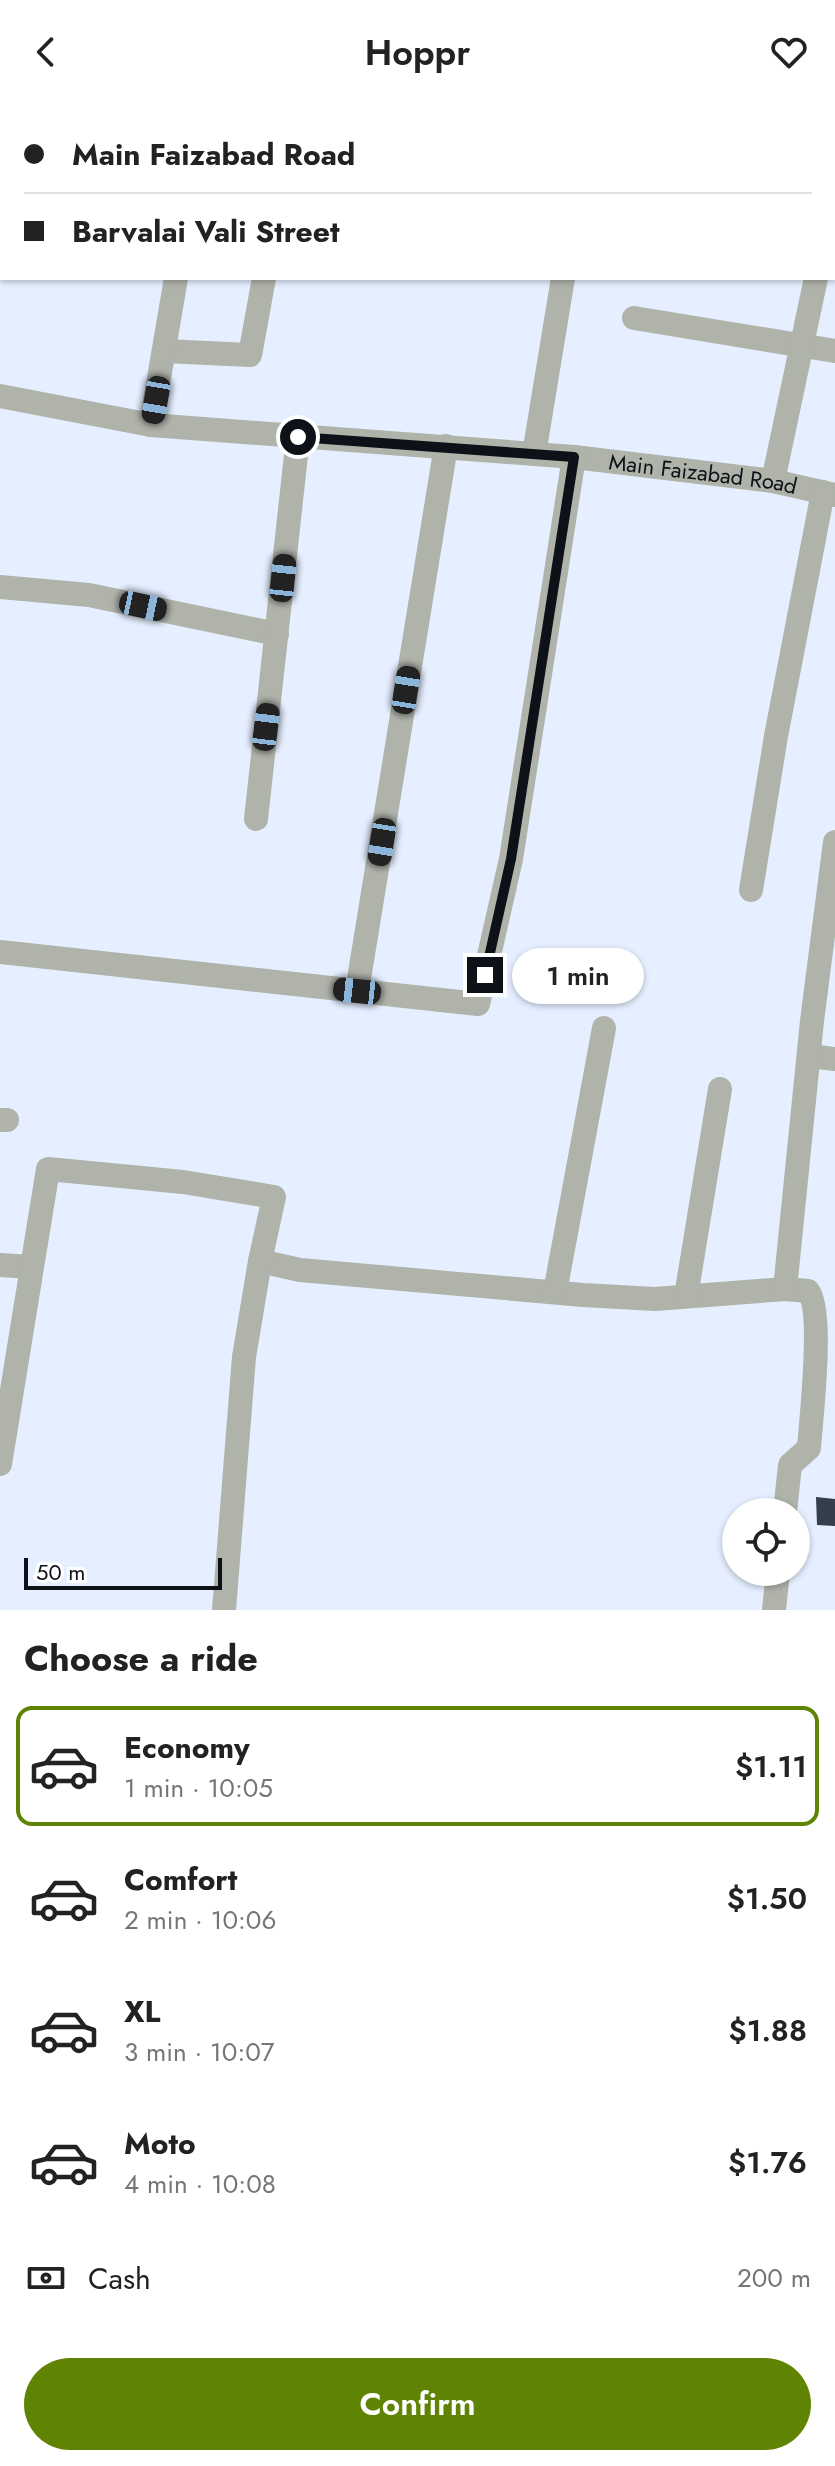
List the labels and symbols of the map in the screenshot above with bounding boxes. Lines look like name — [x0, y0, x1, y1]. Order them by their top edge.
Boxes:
car — [140, 374, 172, 426]
route start — [280, 419, 316, 455]
street label: Main Faizabad Road — [607, 445, 800, 502]
car — [269, 553, 297, 603]
car — [117, 589, 169, 623]
car — [390, 664, 422, 716]
car — [251, 702, 281, 752]
car — [366, 816, 398, 868]
callout: 1 min — [513, 947, 645, 1003]
route end — [467, 957, 503, 993]
car — [332, 977, 382, 1005]
scale bar — [24, 1554, 222, 1590]

